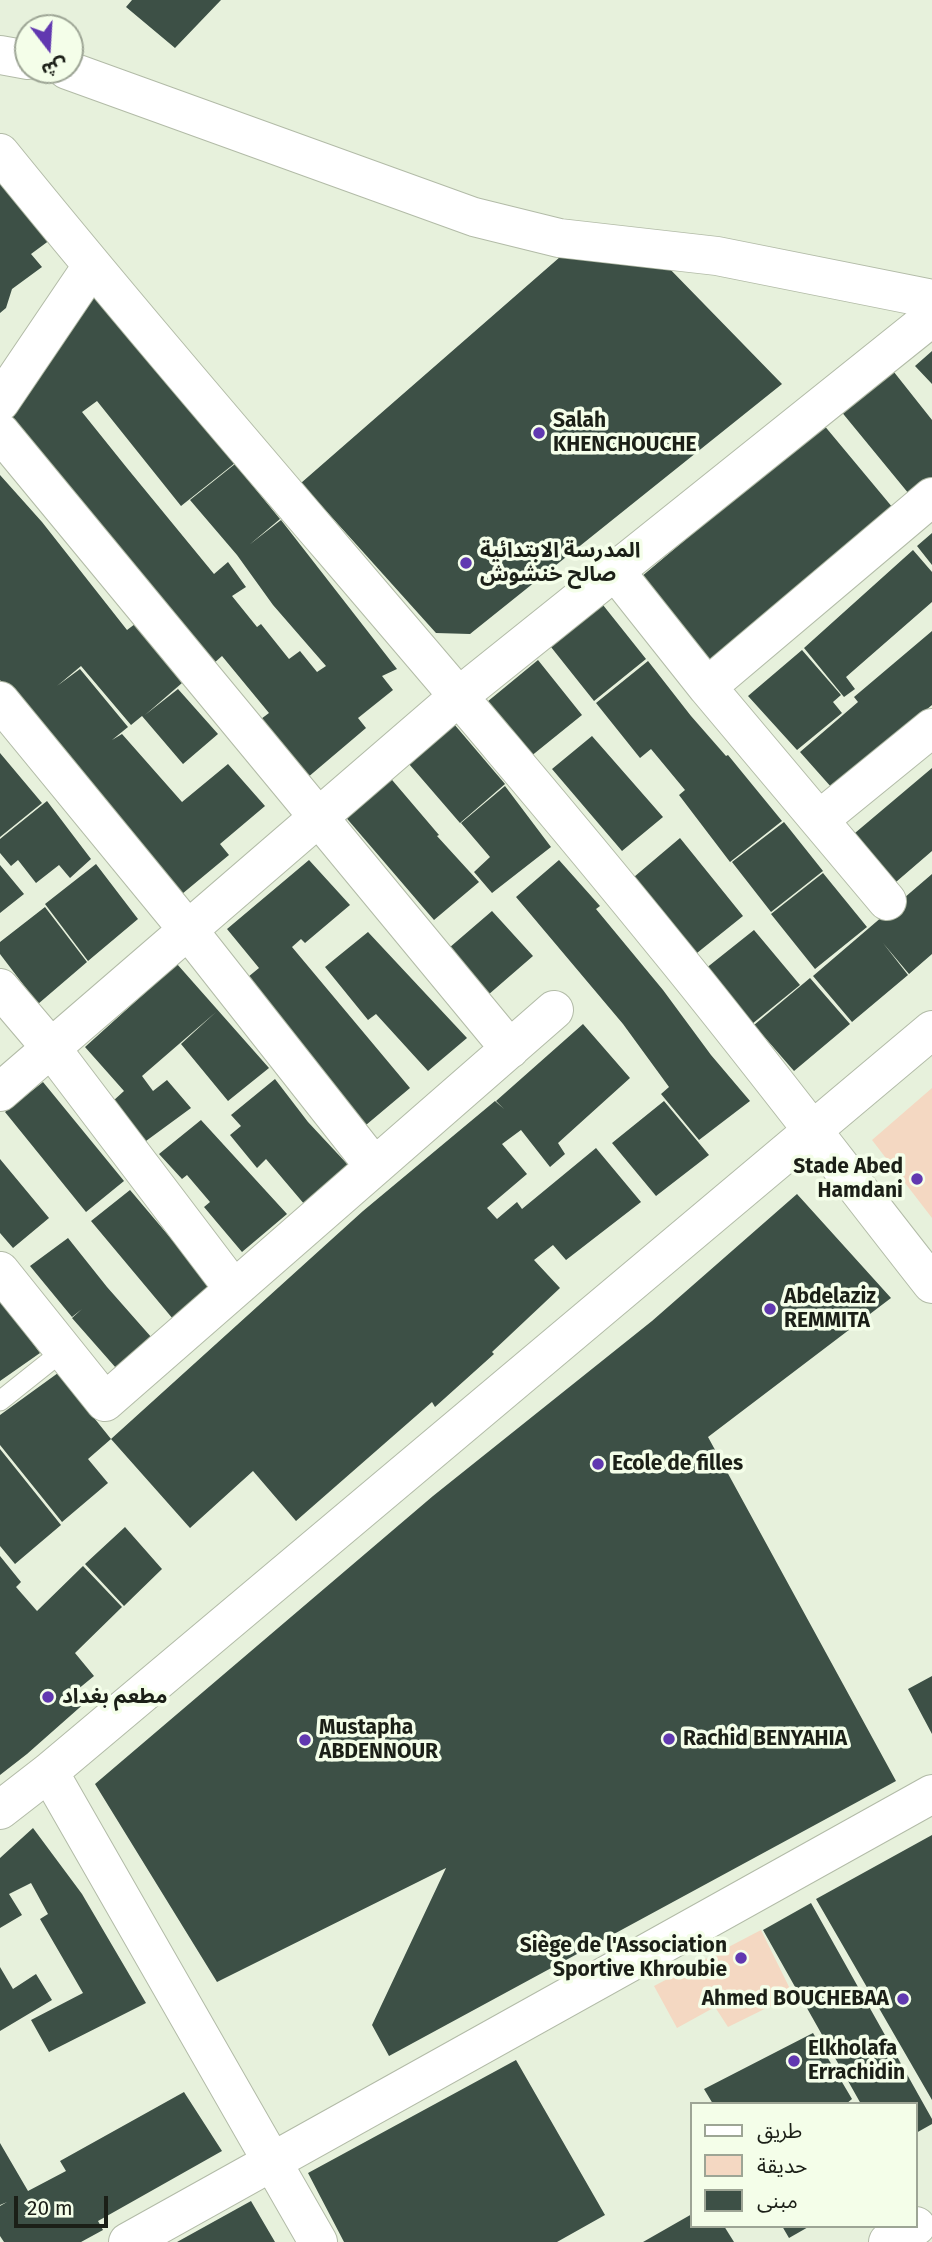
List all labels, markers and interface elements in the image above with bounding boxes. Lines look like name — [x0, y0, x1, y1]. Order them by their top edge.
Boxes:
north arrow — [14, 14, 84, 84]
text: ش — [39, 53, 71, 82]
place label: Salah KHENCHOUCHE — [553, 408, 697, 458]
marker: Salah KHENCHOUCHE — [531, 425, 547, 441]
place label: المدرسة الابتدائية صالح خنشوش — [480, 538, 641, 588]
marker: المدرسة الابتدائية صالح خنشوش — [458, 555, 474, 571]
place label: Stade Abed Hamdani — [793, 1154, 903, 1204]
marker: Stade Abed Hamdani — [909, 1171, 925, 1187]
place label: Abdelaziz REMMITA — [784, 1284, 876, 1334]
marker: Abdelaziz REMMITA — [762, 1301, 778, 1317]
place label: Ecole de filles — [612, 1451, 743, 1477]
marker: Ecole de filles — [590, 1456, 606, 1472]
place label: مطعم بغداد — [62, 1684, 168, 1710]
marker: مطعم بغداد — [40, 1689, 56, 1705]
place label: Mustapha ABDENNOUR — [319, 1715, 438, 1765]
place label: Rachid BENYAHIA — [683, 1726, 847, 1752]
marker: Rachid BENYAHIA — [661, 1731, 677, 1747]
marker: Mustapha ABDENNOUR — [297, 1732, 313, 1748]
place label: Siège de l'Association Sportive Khroubie — [520, 1933, 727, 1983]
marker: Siège de l'Association Sportive Khroubie — [733, 1950, 749, 1966]
place label: Ahmed BOUCHEBAA — [702, 1986, 889, 2012]
marker: Ahmed BOUCHEBAA — [895, 1991, 911, 2007]
place label: Elkholafa Errachidin — [808, 2036, 905, 2086]
marker: Elkholafa Errachidin — [786, 2053, 802, 2069]
legend — [690, 2102, 918, 2228]
text: طريق — [757, 2118, 802, 2144]
text: حديقة — [757, 2153, 807, 2179]
scale bar — [18, 2182, 112, 2226]
text: مبنى — [757, 2188, 798, 2214]
text: 20 m — [27, 2195, 73, 2221]

